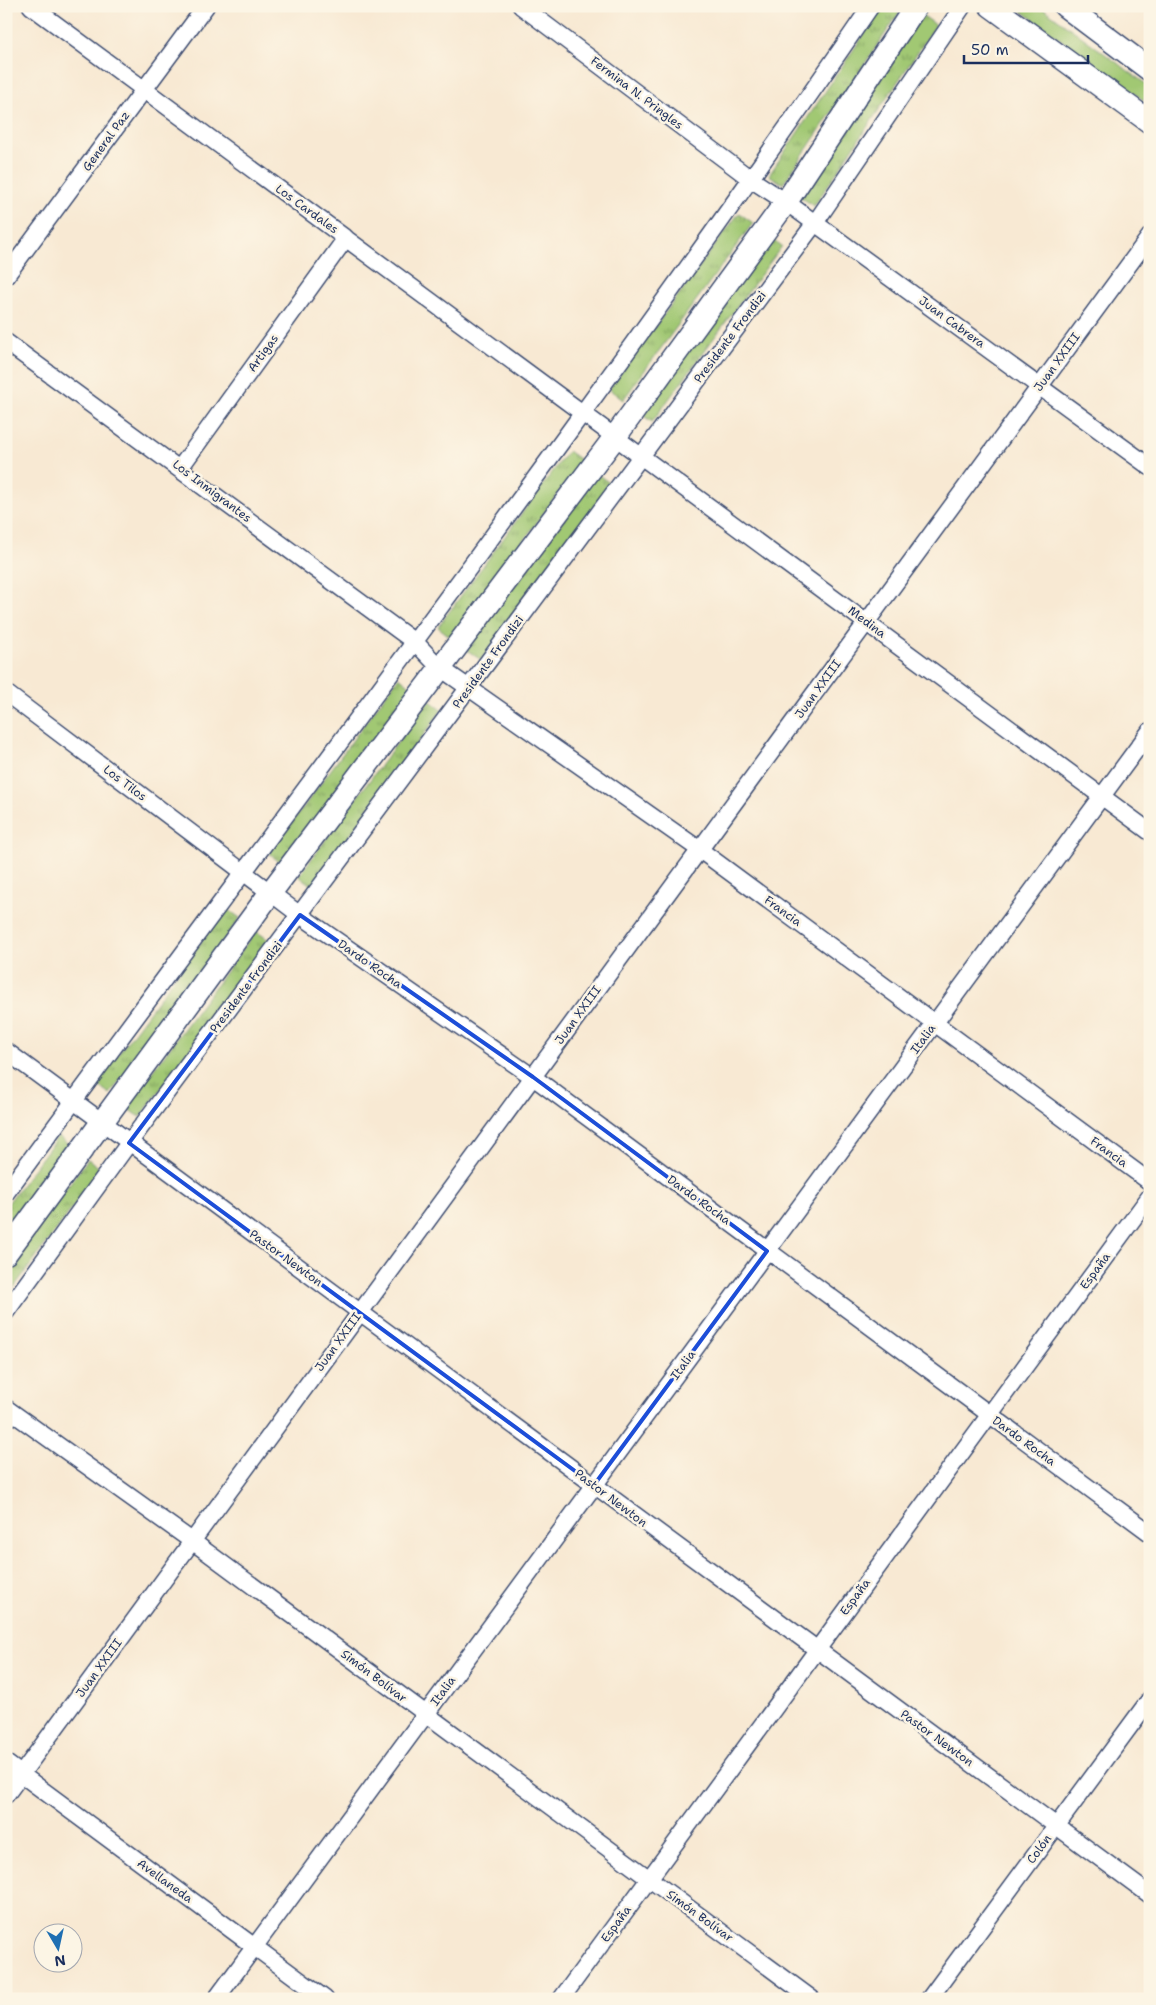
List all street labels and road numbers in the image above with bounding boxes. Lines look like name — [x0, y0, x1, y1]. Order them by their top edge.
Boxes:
street label: Fermina N. Pringles — [587, 53, 687, 133]
street label: General Paz — [79, 108, 133, 174]
street label: Los Cardales — [272, 181, 342, 237]
street label: Presidente Frondizi — [690, 288, 770, 386]
street label: Juan Cabrera — [916, 293, 989, 352]
street label: Juan XXIII — [1030, 329, 1084, 395]
street label: Artigas — [244, 331, 282, 375]
street label: Los Inmigrantes — [169, 456, 255, 526]
street label: Medina — [845, 602, 890, 642]
street label: Presidente Frondizi — [449, 612, 527, 712]
street label: Juan XXIII — [791, 656, 845, 722]
street label: Los Tilos — [100, 761, 150, 805]
street label: Francia — [761, 892, 805, 930]
street label: Dardo Rocha — [335, 936, 406, 992]
street label: Presidente Frondizi — [206, 938, 286, 1036]
street label: Juan XXIII — [551, 982, 605, 1048]
street label: Italia — [907, 1021, 939, 1057]
street label: Francia — [1087, 1133, 1131, 1171]
street label: Dardo Rocha — [664, 1172, 734, 1229]
street label: Pastor Newton — [246, 1226, 326, 1290]
street label: España — [1076, 1249, 1114, 1293]
street label: Juan XXIII — [311, 1309, 365, 1375]
street label: Italia — [667, 1347, 699, 1383]
street label: Dardo Rocha — [989, 1413, 1059, 1470]
street label: Pastor Newton — [572, 1465, 650, 1531]
street label: España — [836, 1575, 874, 1619]
street label: Juan XXIII — [72, 1635, 126, 1701]
street label: Simón Bolívar — [338, 1646, 411, 1706]
street label: Italia — [427, 1673, 459, 1709]
street label: Pastor Newton — [897, 1706, 977, 1770]
street label: Colón — [1023, 1831, 1055, 1867]
street label: Avellaneda — [134, 1855, 196, 1907]
street label: Simón Bolívar — [663, 1886, 737, 1946]
street label: España — [597, 1902, 635, 1946]

